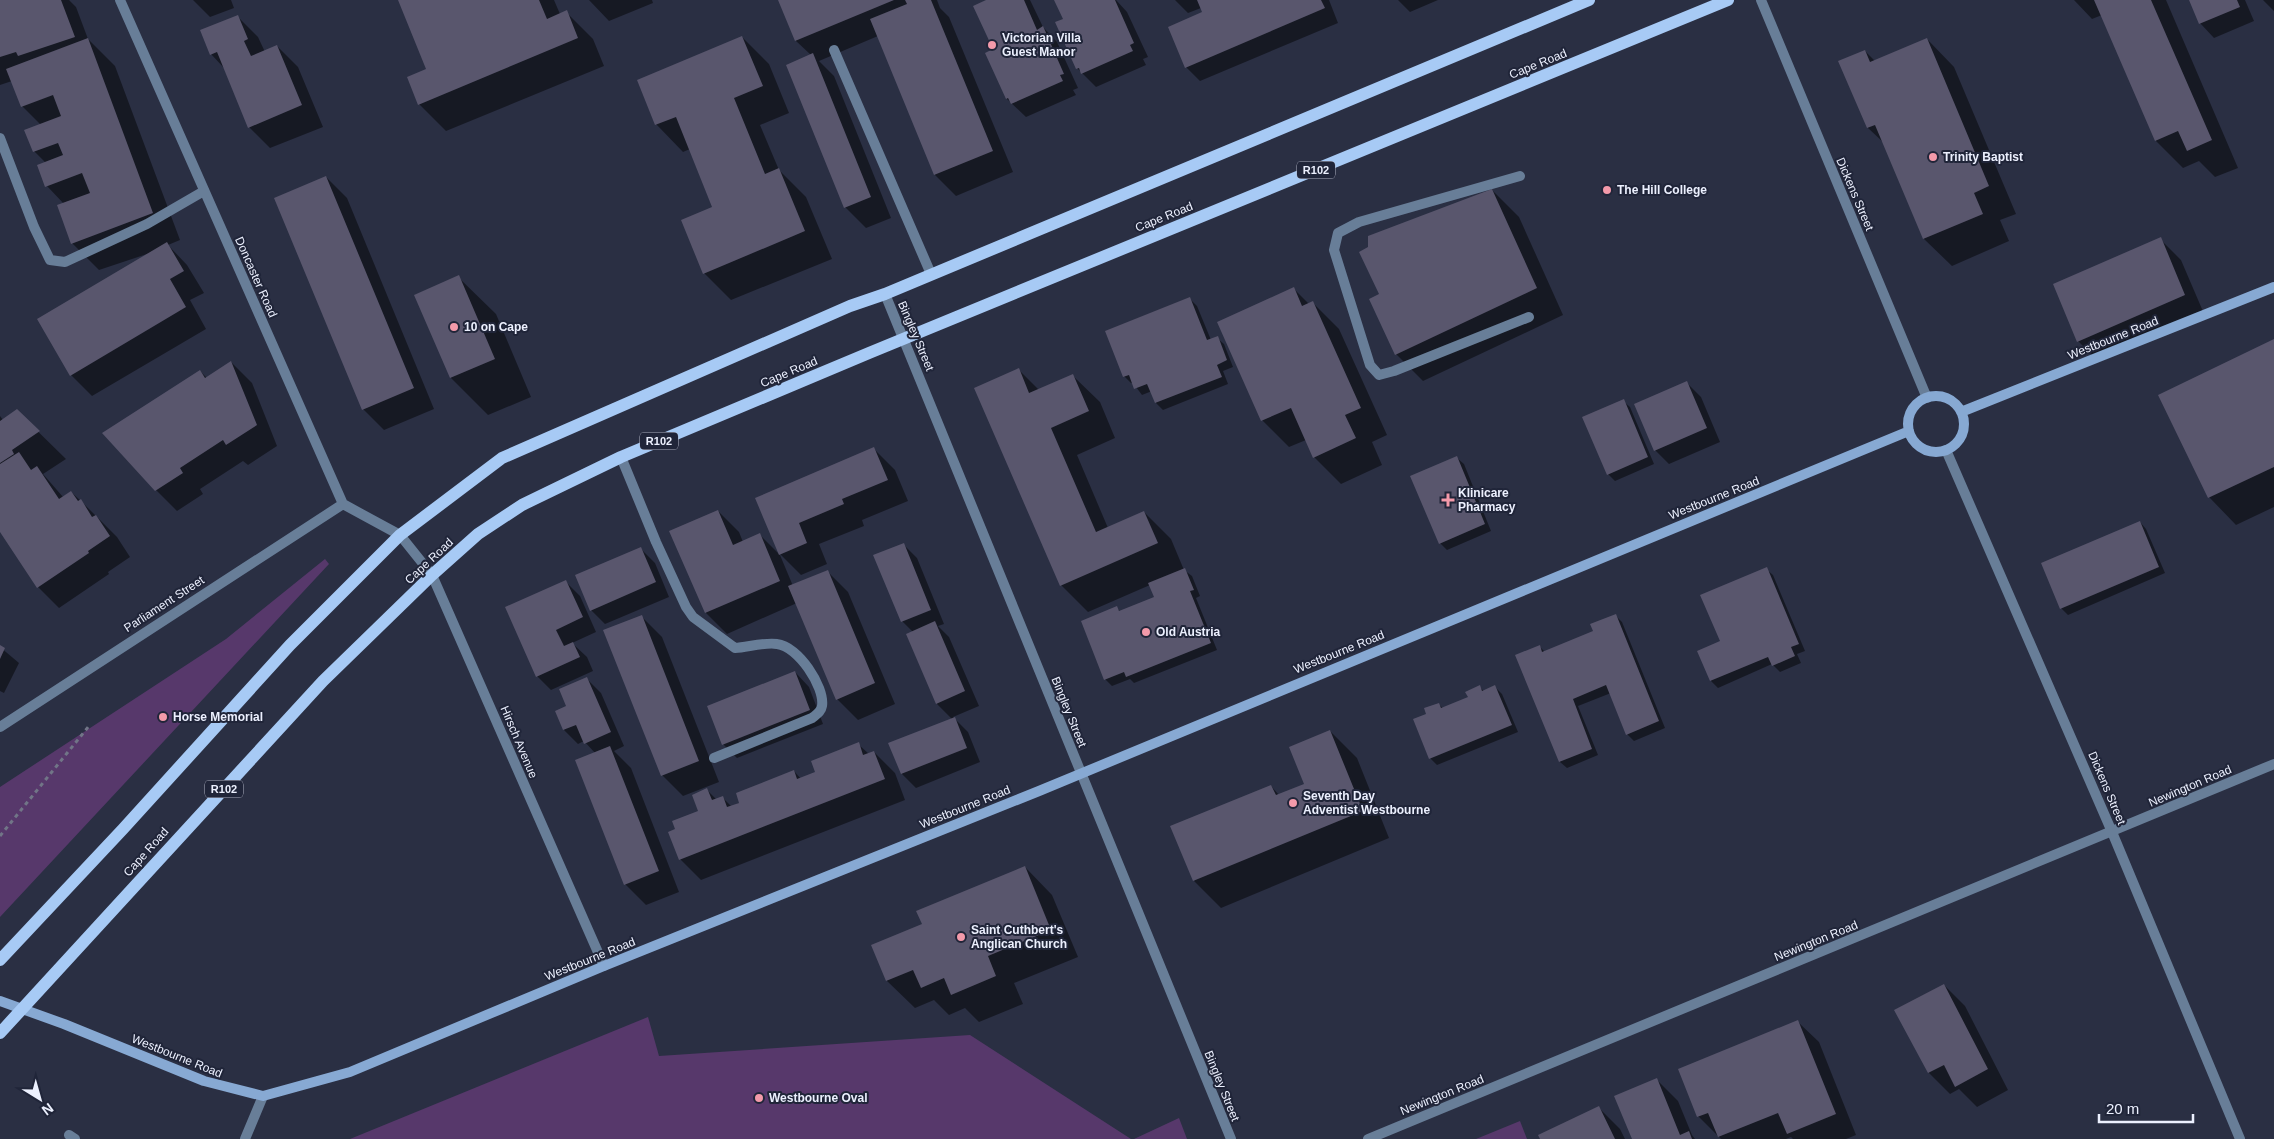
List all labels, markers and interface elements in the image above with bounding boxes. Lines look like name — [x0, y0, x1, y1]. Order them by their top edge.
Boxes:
place label: Victorian Villa Guest Manor — [1002, 31, 1081, 59]
marker: Victorian Villa Guest Manor — [986, 39, 998, 51]
street label: Cape Road — [1507, 46, 1569, 82]
place label: Trinity Baptist — [1943, 150, 2023, 164]
marker: Trinity Baptist — [1927, 151, 1939, 163]
street label: Dickens Street — [1833, 155, 1877, 233]
road number: R102 — [1297, 162, 1335, 178]
place label: The Hill College — [1617, 183, 1707, 197]
marker: The Hill College — [1601, 184, 1613, 196]
street label: Cape Road — [1133, 199, 1195, 235]
street label: Doncaster Road — [232, 235, 280, 319]
street label: Bingley Street — [895, 299, 937, 374]
street label: Westbourne Road — [2066, 313, 2160, 363]
place label: 10 on Cape — [464, 320, 528, 334]
marker: 10 on Cape — [448, 321, 460, 333]
street label: Cape Road — [758, 354, 820, 390]
road number: R102 — [640, 432, 678, 450]
street label: Westbourne Road — [1667, 473, 1761, 523]
place label: Klinicare Pharmacy — [1458, 486, 1516, 514]
marker: Klinicare Pharmacy — [1442, 494, 1454, 506]
street label: Cape Road — [402, 535, 456, 587]
street label: Parliament Street — [121, 573, 207, 635]
place label: Old Austria — [1156, 625, 1221, 639]
marker: Old Austria — [1140, 626, 1152, 638]
street label: Westbourne Road — [1292, 627, 1386, 677]
street label: Bingley Street — [1049, 675, 1090, 750]
street label: Hirsch Avenue — [497, 704, 541, 781]
place label: Horse Memorial — [173, 710, 263, 724]
marker: Horse Memorial — [157, 711, 169, 723]
street label: Dickens Street — [2085, 749, 2129, 827]
street label: Newington Road — [2146, 762, 2234, 810]
road number: R102 — [205, 781, 243, 798]
street label: Westbourne Road — [918, 782, 1012, 832]
place label: Seventh Day Adventist Westbourne — [1303, 789, 1430, 817]
marker: Seventh Day Adventist Westbourne — [1287, 797, 1299, 809]
street label: Cape Road — [120, 825, 172, 879]
street label: Newington Road — [1772, 918, 1860, 964]
place label: Saint Cuthbert's Anglican Church — [971, 923, 1067, 951]
marker: Saint Cuthbert's Anglican Church — [955, 931, 967, 943]
street label: Westbourne Road — [543, 934, 637, 984]
street label: Westbourne Road — [130, 1031, 224, 1081]
street label: Bingley Street — [1202, 1049, 1243, 1124]
street label: Newington Road — [1398, 1072, 1486, 1118]
north arrow — [15, 1074, 65, 1124]
place label: Westbourne Oval — [769, 1091, 867, 1105]
marker: Westbourne Oval — [753, 1092, 765, 1104]
scale bar — [2099, 1092, 2193, 1124]
text: N — [39, 1100, 57, 1119]
text: 20 m — [2106, 1100, 2139, 1117]

